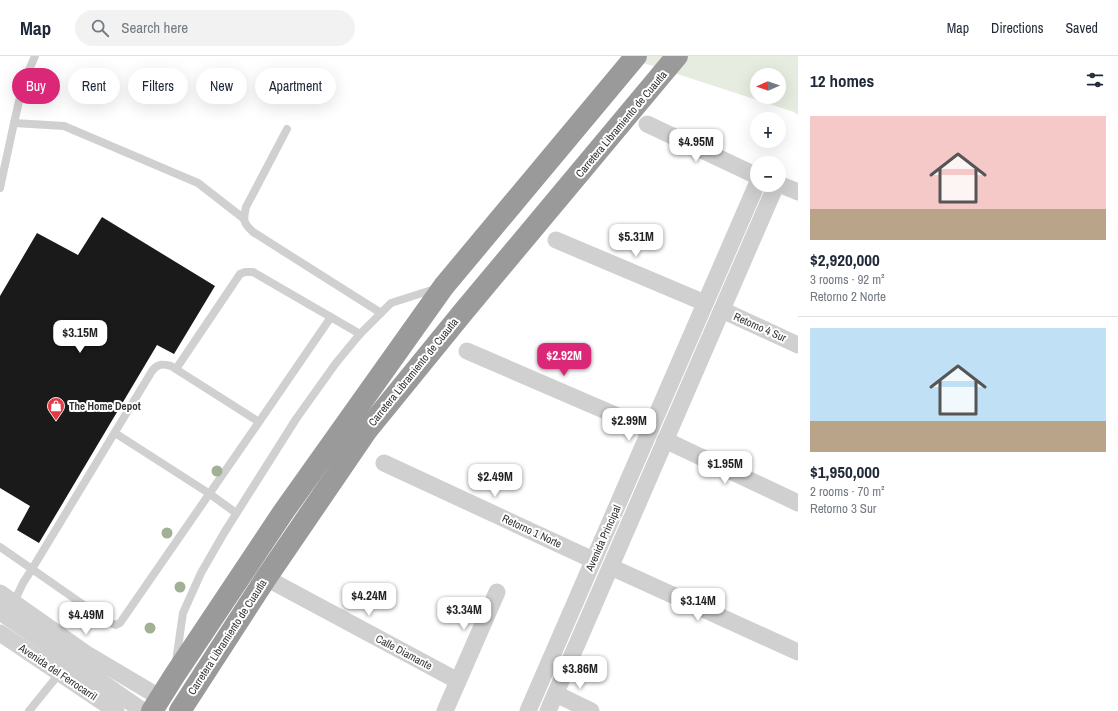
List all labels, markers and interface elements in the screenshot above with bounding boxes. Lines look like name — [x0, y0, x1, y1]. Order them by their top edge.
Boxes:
search box — [75, 10, 355, 46]
text: Map — [20, 15, 51, 41]
icon: search — [89, 17, 111, 39]
text: Search here — [121, 17, 188, 38]
text: Map — [947, 19, 969, 37]
text: Directions — [991, 19, 1043, 37]
text: Saved — [1065, 19, 1098, 37]
chip: Buy — [12, 68, 60, 104]
chip: Rent — [68, 68, 120, 104]
chip: Filters — [128, 68, 188, 104]
chip: New — [196, 68, 247, 104]
chip: Apartment — [255, 68, 336, 104]
street label: Carretera Libramiento de Cuautla — [572, 68, 670, 180]
north arrow — [750, 68, 786, 104]
map controls — [750, 68, 786, 192]
text: 12 homes — [810, 69, 874, 92]
icon: filters — [1084, 69, 1106, 91]
button: + — [750, 112, 786, 148]
pin: $4.95M — [663, 129, 729, 163]
text: $4.95M — [678, 133, 714, 150]
icon: home — [922, 142, 994, 214]
button: − — [750, 156, 786, 192]
pin: $5.31M — [603, 224, 669, 258]
text: $5.31M — [618, 228, 654, 245]
text: $2,920,000 — [810, 248, 880, 271]
text: 3 rooms · 92 m² — [810, 271, 885, 288]
text: Retorno 2 Norte — [810, 288, 886, 305]
street label: Retorno 4 Sur — [732, 309, 788, 345]
street label: Carretera Libramiento de Cuautla — [365, 315, 461, 429]
pin: $3.15M — [47, 320, 113, 354]
text: $3.15M — [62, 324, 98, 341]
pin: $2.92M — [531, 343, 597, 377]
text: $2.92M — [546, 347, 582, 364]
icon: home — [922, 354, 994, 426]
shop icon: The Home Depot — [46, 396, 66, 421]
place label: The Home Depot — [69, 399, 141, 413]
pin: $2.99M — [596, 408, 662, 442]
text: $2.99M — [611, 412, 647, 429]
pin: $1.95M — [692, 451, 758, 485]
text: $1.95M — [707, 455, 743, 472]
text: $1,950,000 — [810, 460, 880, 483]
pin: $2.49M — [462, 464, 528, 498]
text: $2.49M — [477, 468, 513, 485]
text: 2 rooms · 70 m² — [810, 483, 885, 500]
text: Retorno 3 Sur — [810, 500, 876, 517]
street label: Avenida Principal — [582, 503, 624, 574]
street label: Retorno 1 Norte — [500, 511, 564, 551]
street label: Carretera Libramiento de Cuautla — [184, 577, 270, 697]
pin: $4.24M — [336, 583, 402, 617]
text: $4.24M — [351, 587, 387, 604]
pin: $3.14M — [665, 588, 731, 622]
text: $3.14M — [680, 592, 716, 609]
pin: $3.34M — [431, 597, 497, 631]
text: $3.34M — [446, 601, 482, 618]
pin: $4.49M — [53, 602, 119, 636]
text: $4.49M — [68, 606, 104, 623]
street label: Calle Diamante — [373, 631, 435, 673]
street label: Avenida del Ferrocarril — [15, 640, 100, 703]
pin: $3.86M — [547, 656, 613, 690]
text: $3.86M — [562, 660, 598, 677]

